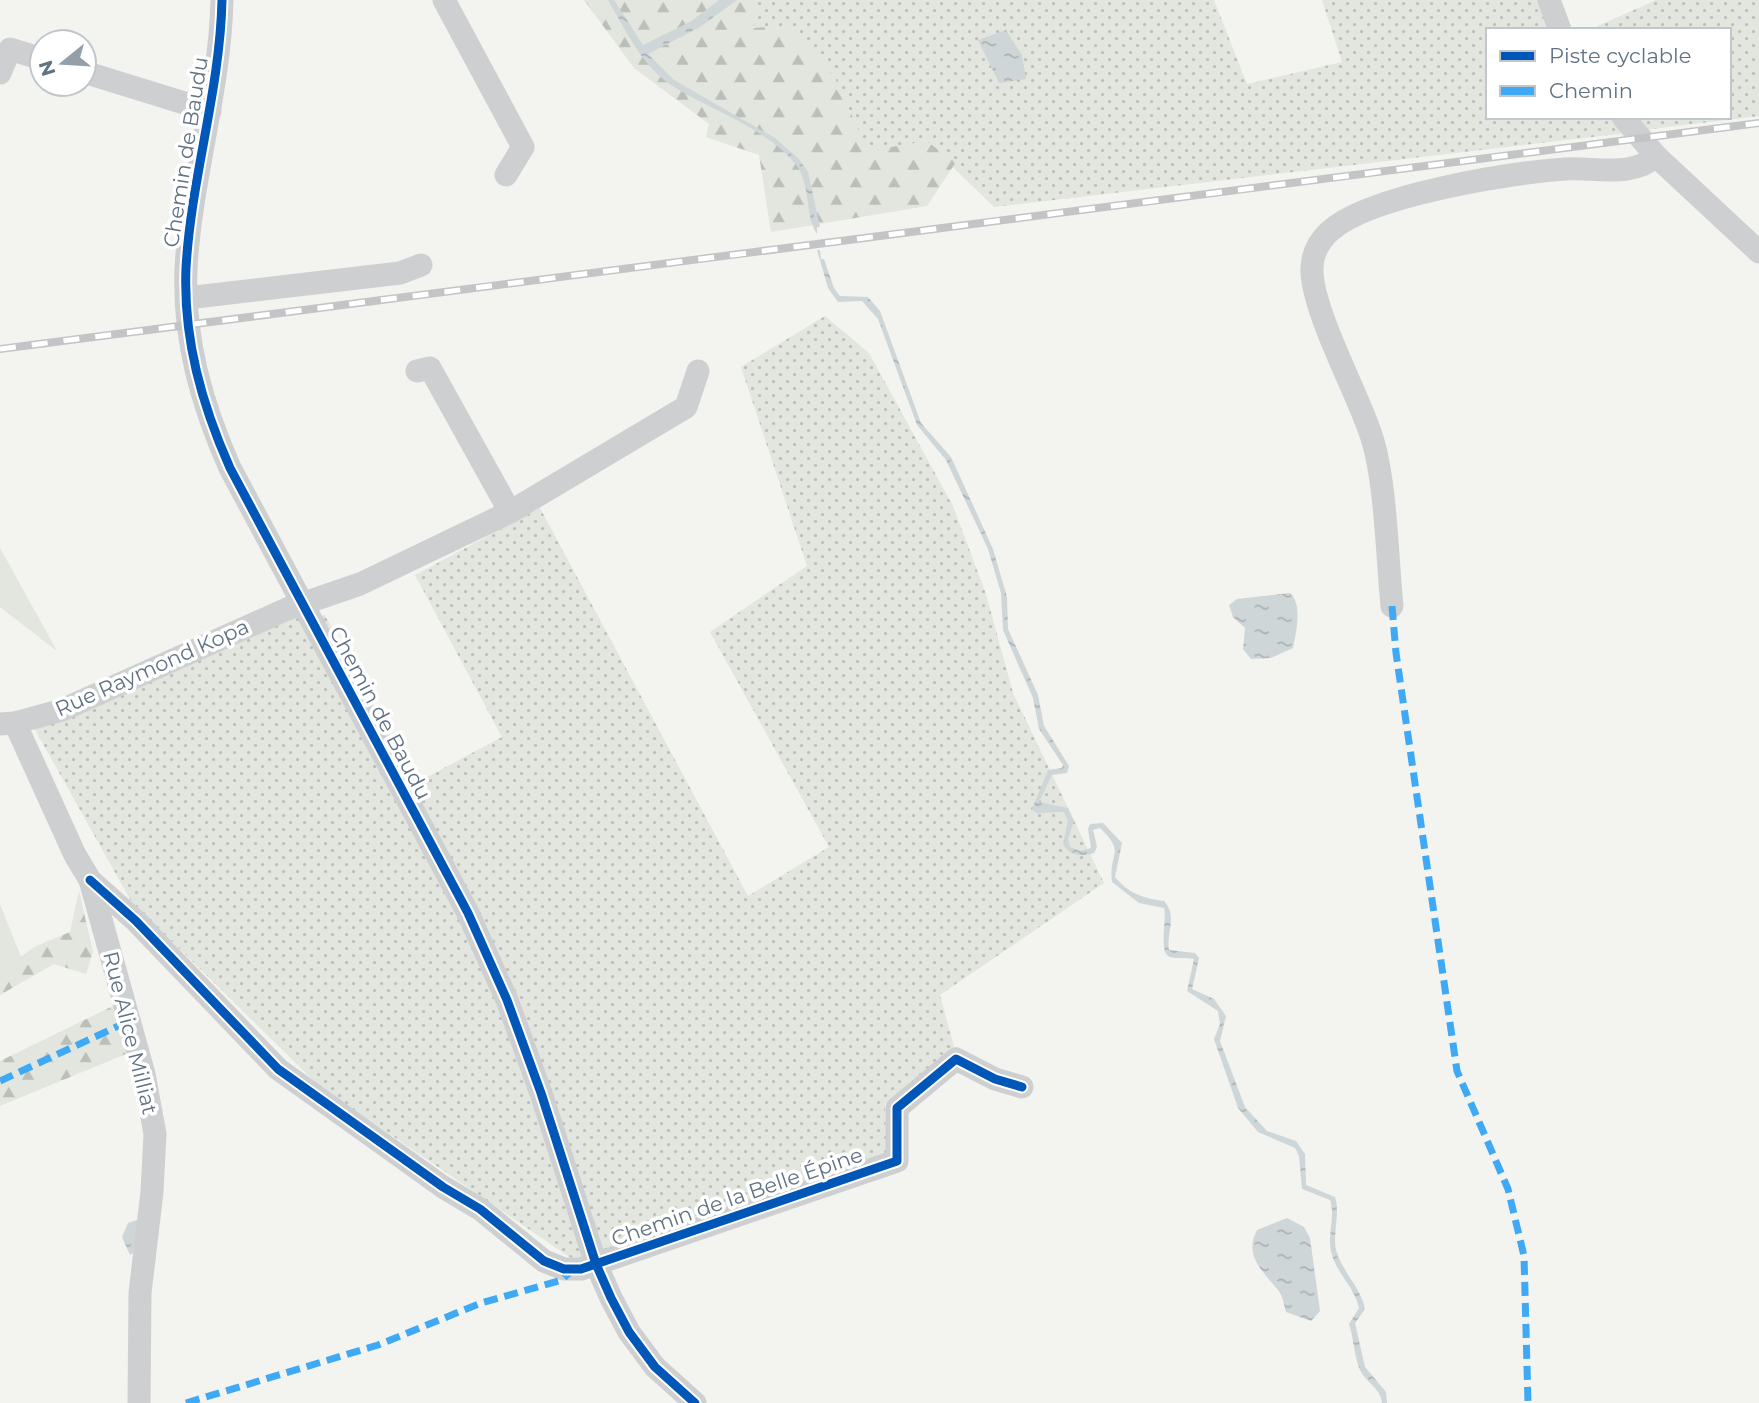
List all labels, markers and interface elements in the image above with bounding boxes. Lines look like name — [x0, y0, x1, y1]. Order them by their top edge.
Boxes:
north arrow — [28, 28, 98, 98]
legend — [1486, 28, 1731, 119]
text: Piste cyclable — [1549, 43, 1691, 68]
street label: Chemin de Baudu — [158, 55, 213, 249]
text: N — [34, 57, 61, 79]
text: Chemin — [1549, 78, 1633, 103]
street label: Rue Raymond Kopa — [51, 614, 253, 722]
street label: Chemin de Baudu — [324, 622, 437, 804]
street label: Rue Alice Milliat — [98, 949, 163, 1117]
street label: Chemin de la Belle Épine — [608, 1142, 866, 1251]

